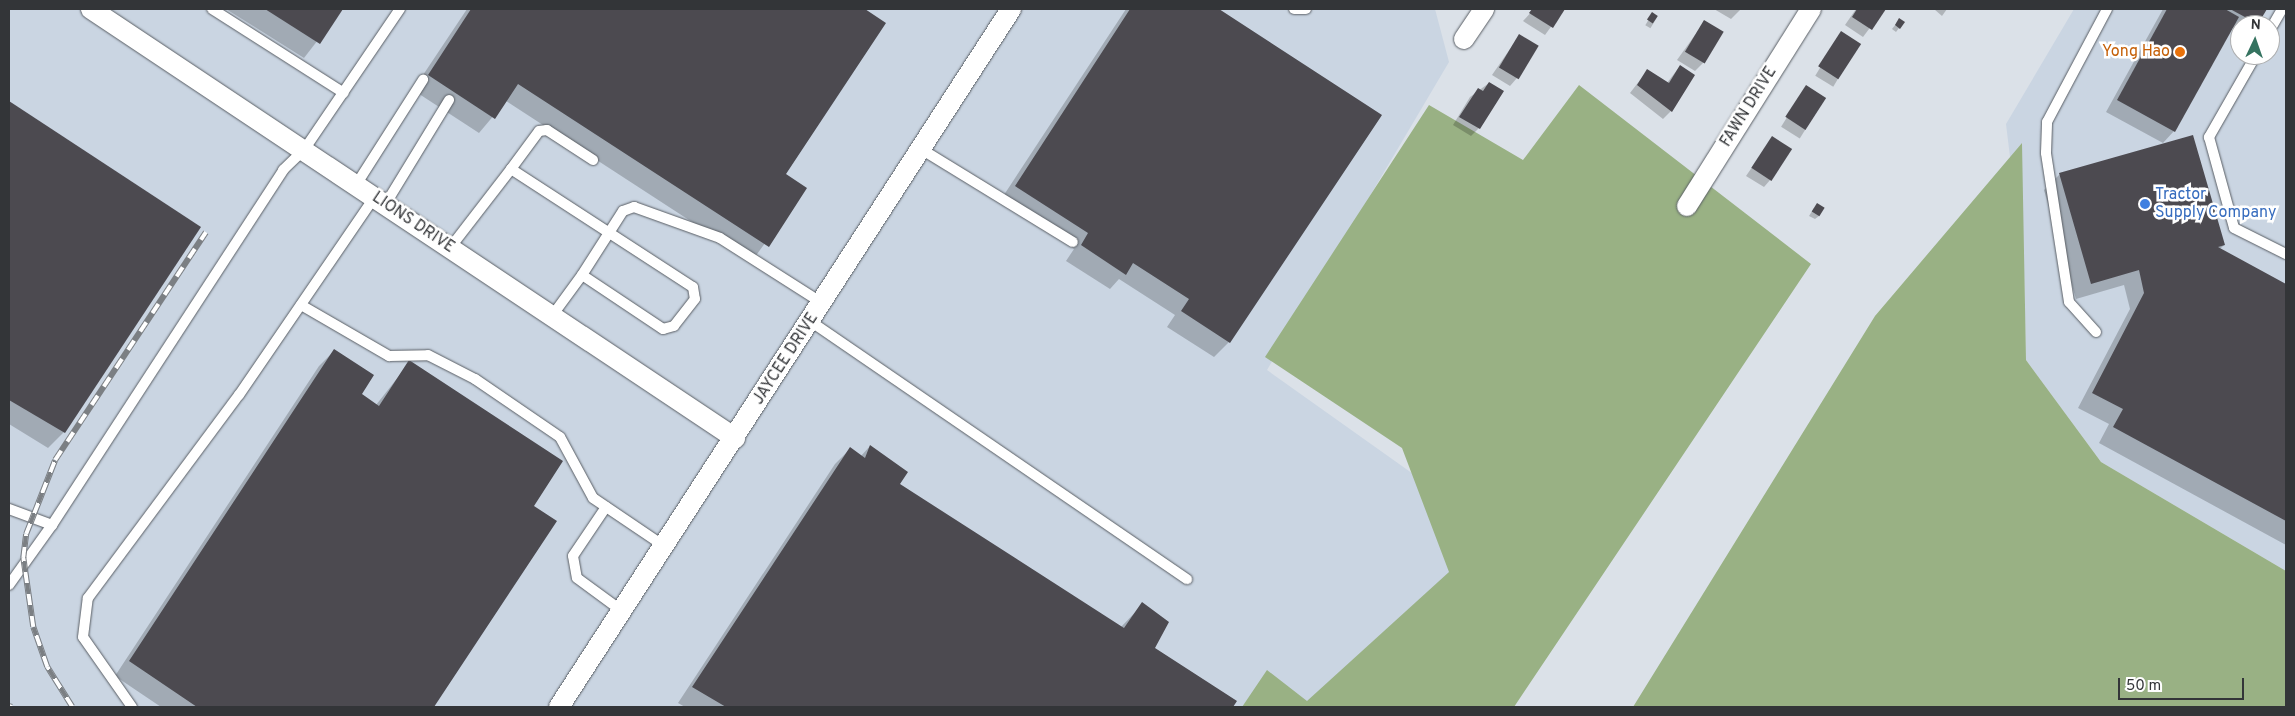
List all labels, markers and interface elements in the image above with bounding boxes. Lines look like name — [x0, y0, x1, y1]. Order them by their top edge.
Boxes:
north arrow — [2230, 15, 2280, 65]
text: N — [2250, 17, 2261, 34]
place label: Yong Hao — [2102, 42, 2170, 62]
marker: Yong Hao — [2174, 46, 2186, 58]
street label: FAWN DRIVE — [1717, 63, 1781, 151]
place label: Tractor Supply Company — [2155, 185, 2276, 223]
street label: LIONS DRIVE — [368, 188, 458, 258]
marker: Tractor Supply Company — [2139, 198, 2151, 210]
street label: JAYCEE DRIVE — [749, 309, 823, 409]
scale bar — [2120, 668, 2246, 700]
text: 50 m — [2126, 677, 2161, 696]

